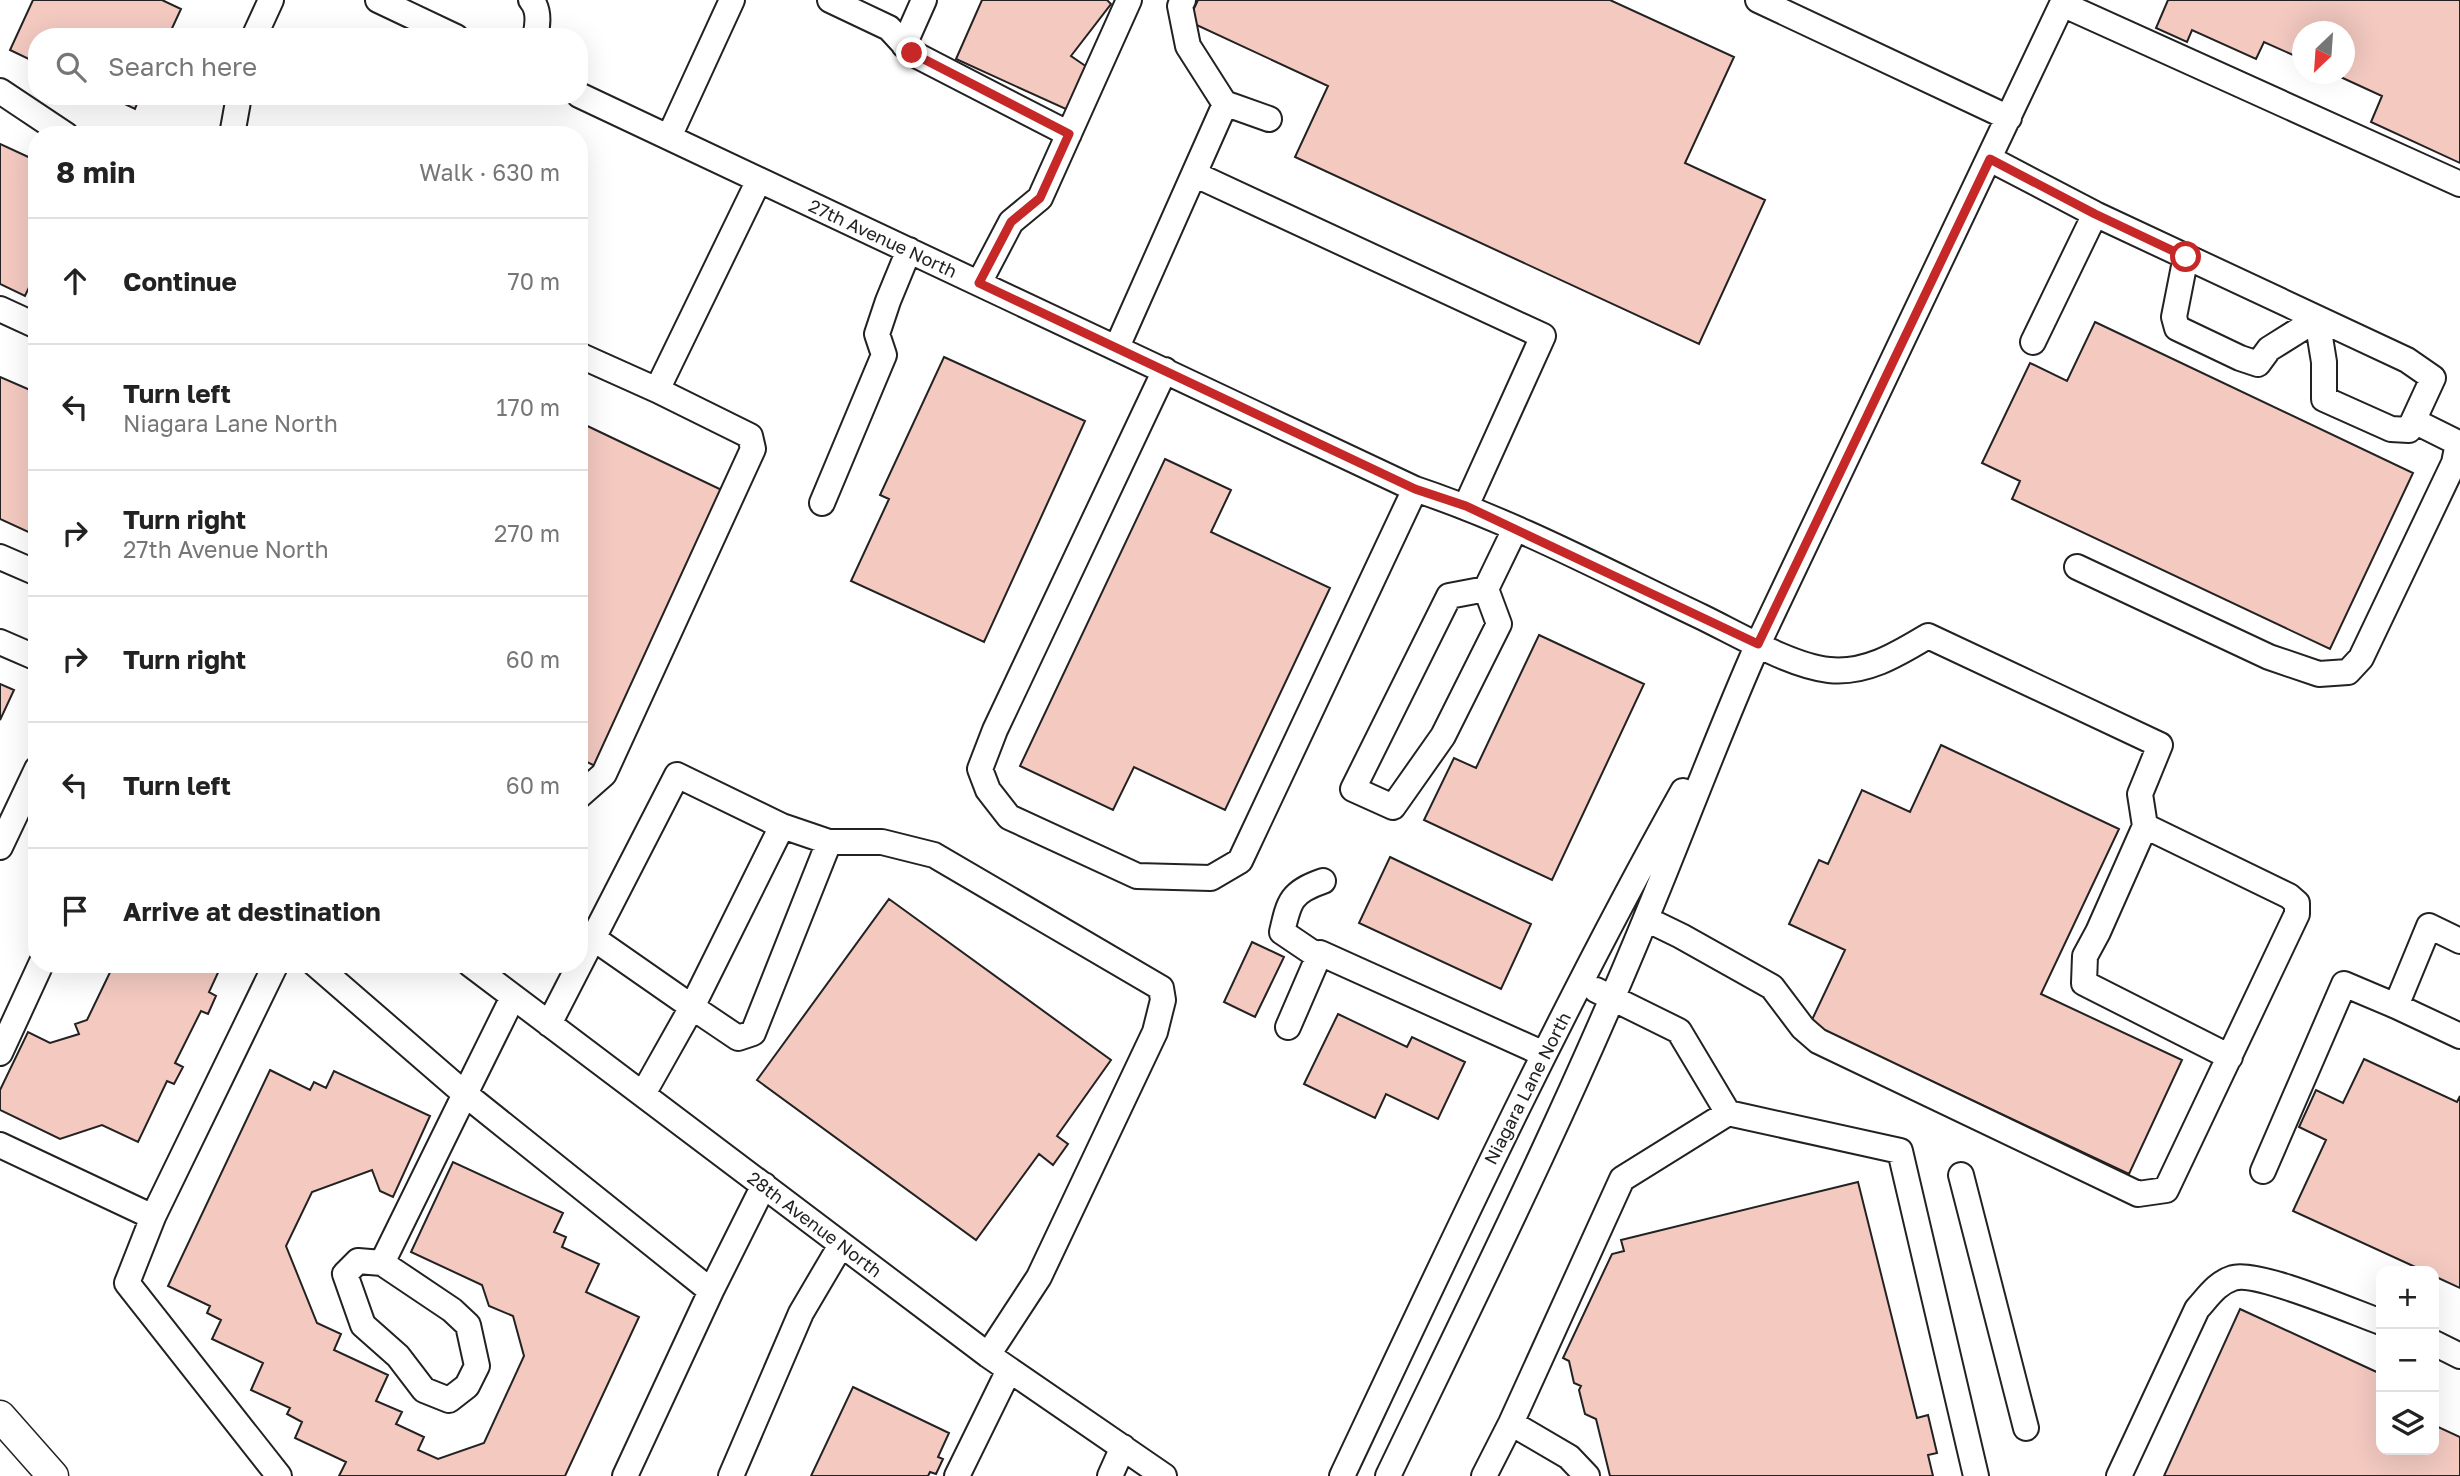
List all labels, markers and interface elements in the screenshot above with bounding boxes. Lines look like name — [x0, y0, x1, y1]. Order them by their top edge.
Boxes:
north arrow — [2292, 21, 2355, 84]
search box — [28, 28, 588, 105]
route end — [896, 37, 927, 68]
icon: search — [52, 48, 90, 86]
text: Search here — [108, 51, 257, 82]
text: 8 min — [56, 154, 135, 190]
text: Walk · 630 m — [419, 158, 560, 186]
street label: 27th Avenue North — [805, 194, 961, 282]
route start — [2170, 241, 2201, 272]
icon: ahead — [56, 262, 94, 300]
text: Continue — [123, 266, 237, 297]
text: 70 m — [507, 267, 560, 295]
text: Turn left — [123, 378, 231, 409]
icon: left — [56, 388, 94, 426]
text: 170 m — [496, 393, 560, 421]
text: Niagara Lane North — [123, 409, 338, 437]
text: Turn right — [123, 504, 246, 535]
icon: right — [56, 514, 94, 552]
text: 270 m — [494, 519, 560, 547]
text: 27th Avenue North — [123, 535, 329, 563]
icon: right — [56, 640, 94, 678]
text: Turn right — [123, 644, 246, 675]
text: 60 m — [506, 645, 560, 673]
icon: left — [56, 766, 94, 804]
text: Turn left — [123, 770, 231, 801]
text: 60 m — [506, 771, 560, 799]
icon: arrive — [56, 892, 94, 930]
text: Arrive at destination — [123, 896, 381, 927]
street label: Niagara Lane North — [1479, 1008, 1575, 1168]
street label: 28th Avenue North — [744, 1166, 886, 1282]
map controls — [2376, 1266, 2439, 1455]
button: + — [2376, 1266, 2439, 1329]
button: − — [2376, 1329, 2439, 1392]
button: layers — [2376, 1392, 2439, 1455]

